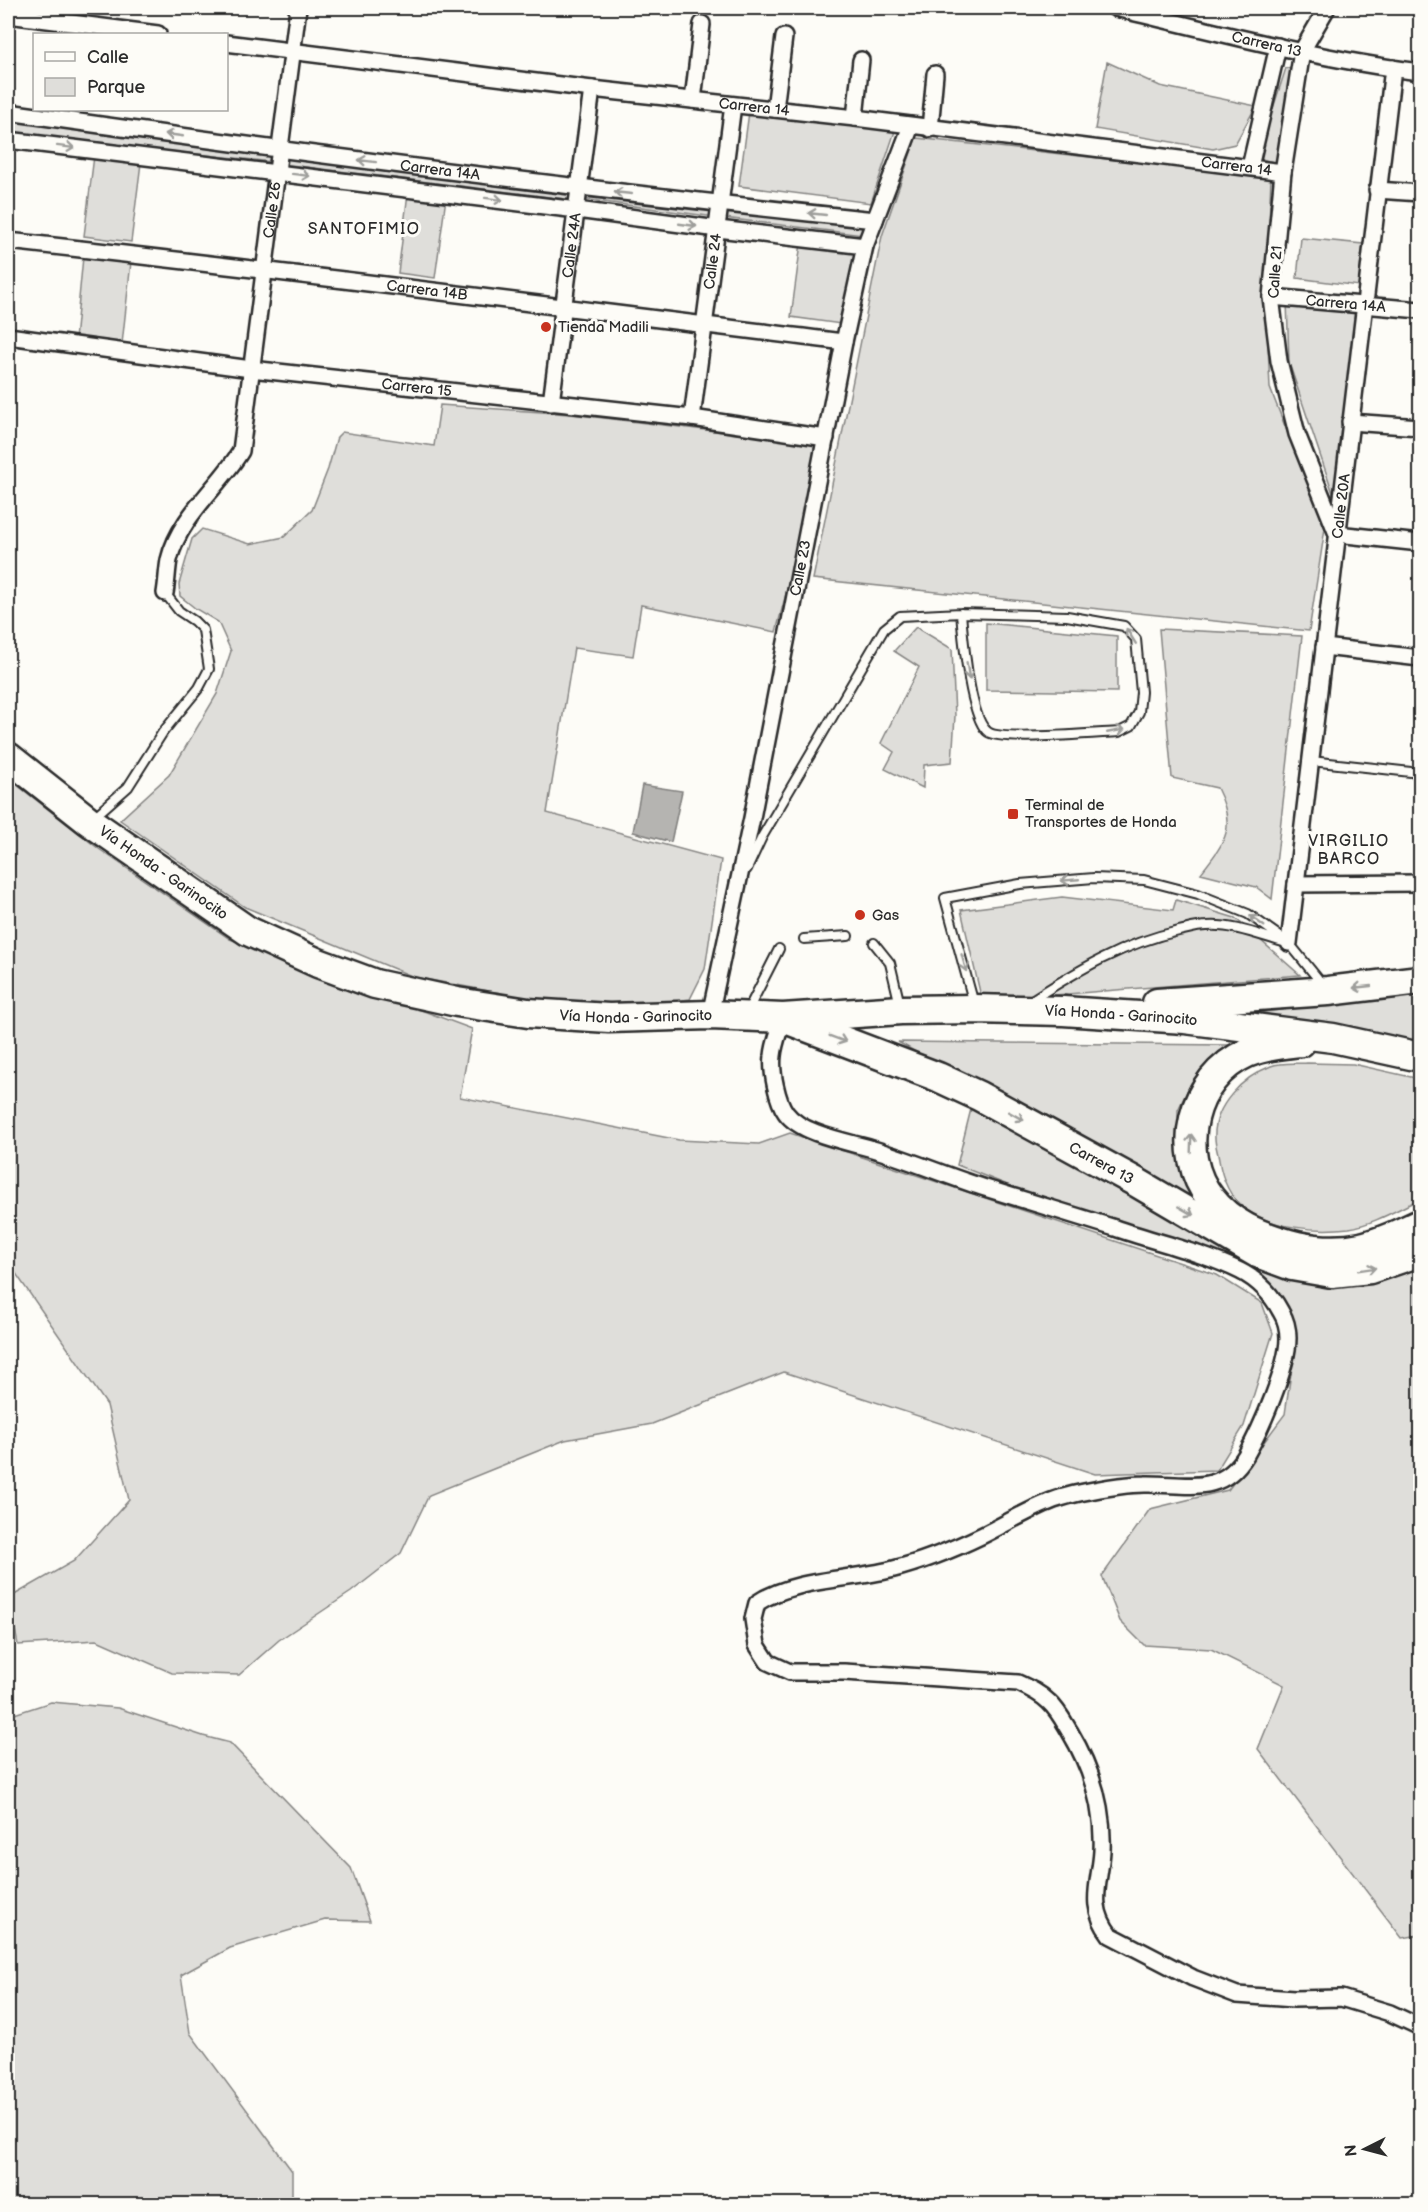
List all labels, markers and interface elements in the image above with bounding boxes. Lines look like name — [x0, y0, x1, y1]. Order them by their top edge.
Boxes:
street label: Carrera 13 — [1230, 27, 1303, 61]
legend — [33, 33, 228, 111]
text: Calle — [87, 47, 129, 68]
text: Parque — [87, 77, 145, 98]
street label: Carrera 14 — [718, 94, 791, 121]
one-way arrow — [164, 130, 184, 141]
one-way arrow — [55, 141, 75, 152]
street label: Carrera 14 — [1200, 153, 1273, 181]
one-way arrow — [357, 156, 377, 167]
street label: Carrera 14A — [399, 156, 482, 185]
one-way arrow — [290, 170, 310, 181]
street label: Calle 26 — [259, 181, 286, 239]
one-way arrow — [613, 187, 633, 198]
one-way arrow — [484, 194, 504, 205]
one-way arrow — [807, 208, 827, 219]
street label: Calle 24A — [558, 211, 586, 279]
one-way arrow — [677, 219, 697, 230]
district label: SANTOFIMIO — [308, 220, 420, 239]
street label: Calle 24 — [700, 232, 726, 291]
street label: Calle 21 — [1264, 245, 1287, 299]
street label: Carrera 14B — [385, 276, 469, 305]
street label: Carrera 14A — [1305, 291, 1387, 317]
place label: Tienda Madili — [558, 318, 649, 337]
marker: Tienda Madili — [539, 320, 553, 334]
street label: Carrera 15 — [380, 375, 453, 401]
street label: Calle 20A — [1328, 472, 1355, 540]
street label: Calle 23 — [786, 539, 815, 598]
one-way arrow — [1124, 627, 1137, 644]
one-way arrow — [963, 661, 974, 681]
one-way arrow — [1106, 725, 1125, 736]
place label: Terminal de Transportes de Honda — [1025, 796, 1177, 832]
marker: Terminal de Transportes de Honda — [1006, 807, 1020, 821]
street label: Vía Honda - Garinocito — [95, 822, 232, 924]
district label: VIRGILIO BARCO — [1308, 832, 1390, 869]
one-way arrow — [1061, 875, 1081, 886]
place label: Gas — [872, 906, 900, 925]
marker: Gas — [853, 908, 867, 922]
one-way arrow — [1250, 915, 1266, 927]
one-way arrow — [959, 953, 970, 972]
one-way arrow — [1353, 982, 1373, 993]
street label: Vía Honda - Garinocito — [1045, 1002, 1199, 1031]
street label: Vía Honda - Garinocito — [559, 1006, 712, 1028]
one-way arrow — [828, 1034, 846, 1045]
one-way arrow — [1007, 1110, 1024, 1122]
one-way arrow — [1186, 1133, 1197, 1153]
street label: Carrera 13 — [1065, 1138, 1137, 1189]
one-way arrow — [1177, 1206, 1194, 1218]
one-way arrow — [1357, 1263, 1376, 1274]
north arrow — [1335, 2119, 1395, 2179]
text: N — [1341, 2143, 1362, 2157]

